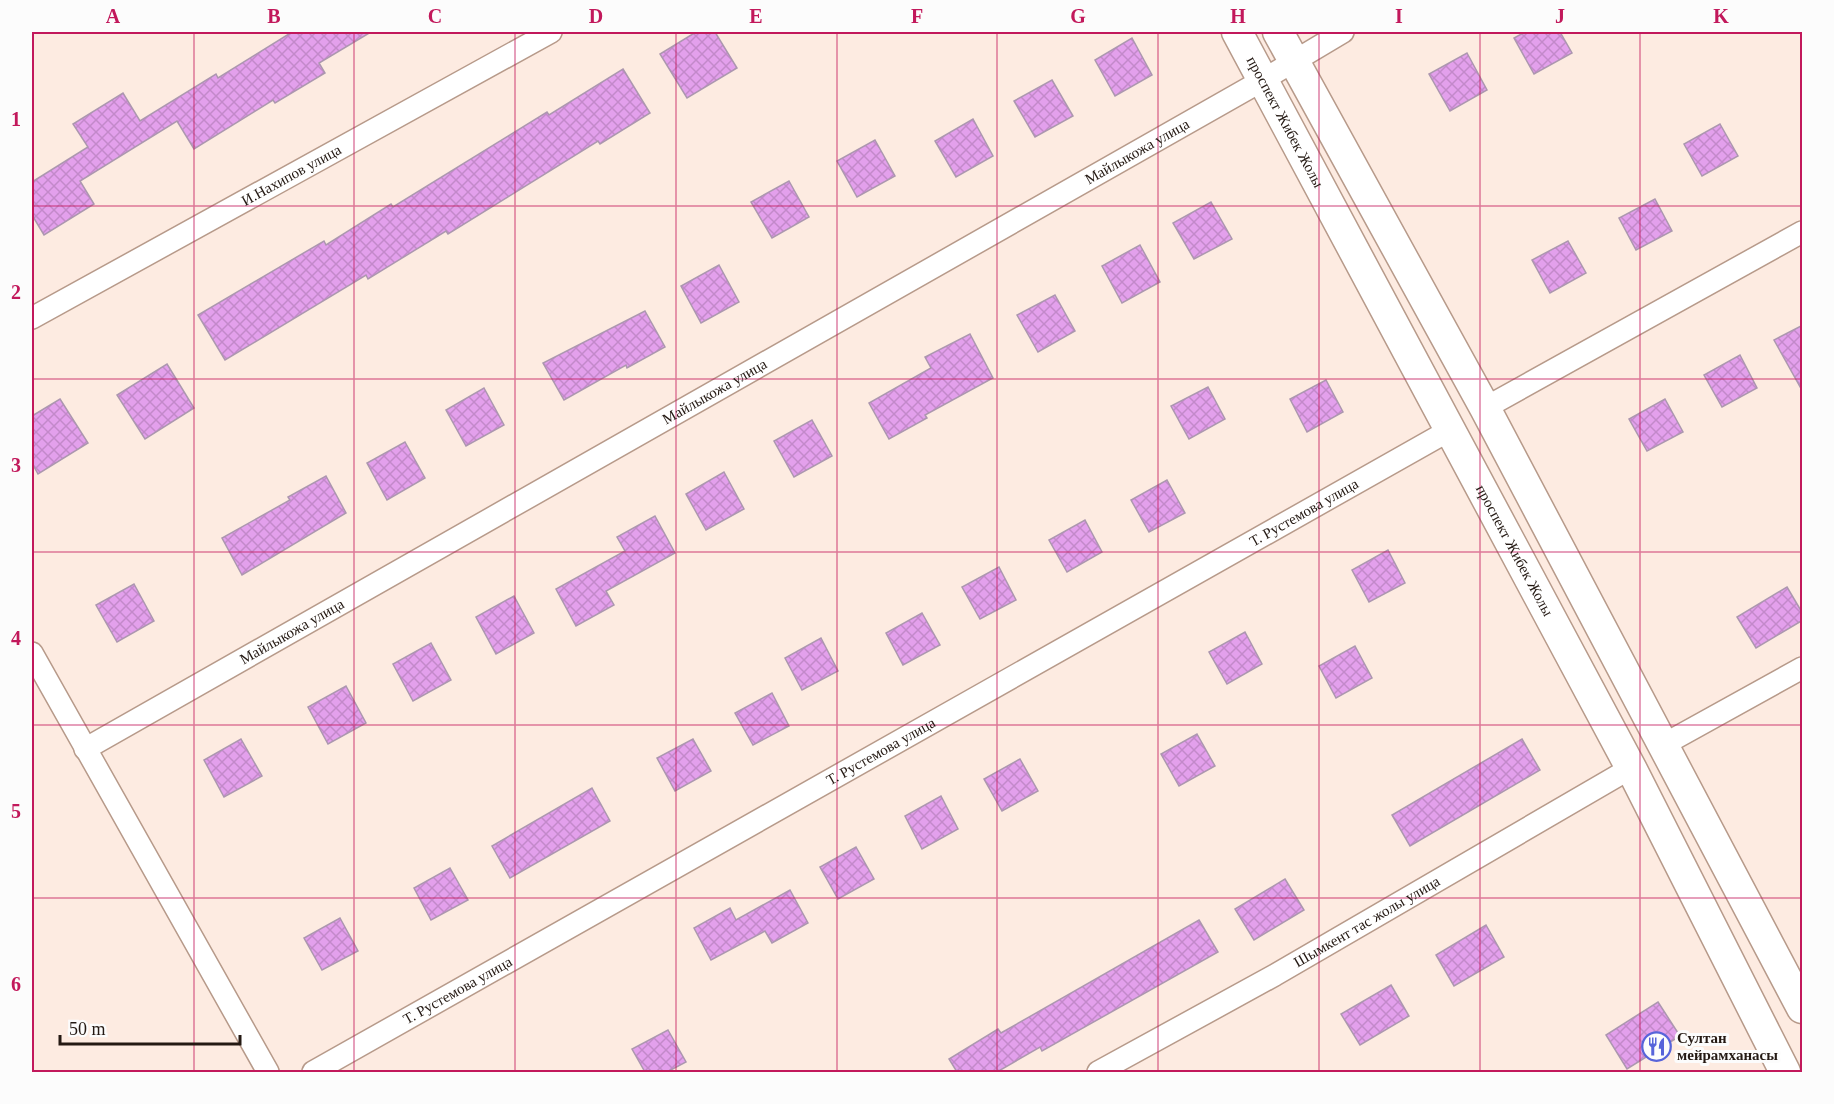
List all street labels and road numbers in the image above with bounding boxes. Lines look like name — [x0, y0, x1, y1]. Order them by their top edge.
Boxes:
street label: проспект Жибек Жолы — [1244, 54, 1327, 190]
street label: Майлыкожа улица — [1082, 115, 1192, 187]
street label: И.Нахипов улица — [239, 141, 344, 209]
street label: Майлыкожа улица — [660, 355, 770, 427]
street label: Т. Рустемова улица — [1247, 475, 1361, 550]
street label: проспект Жибек Жолы — [1473, 482, 1556, 619]
street label: Майлыкожа улица — [237, 595, 347, 667]
street label: Т. Рустемова улица — [824, 714, 938, 788]
street label: Шымкент тас жолы улица — [1291, 873, 1443, 970]
street label: Т. Рустемова улица — [400, 953, 515, 1027]

